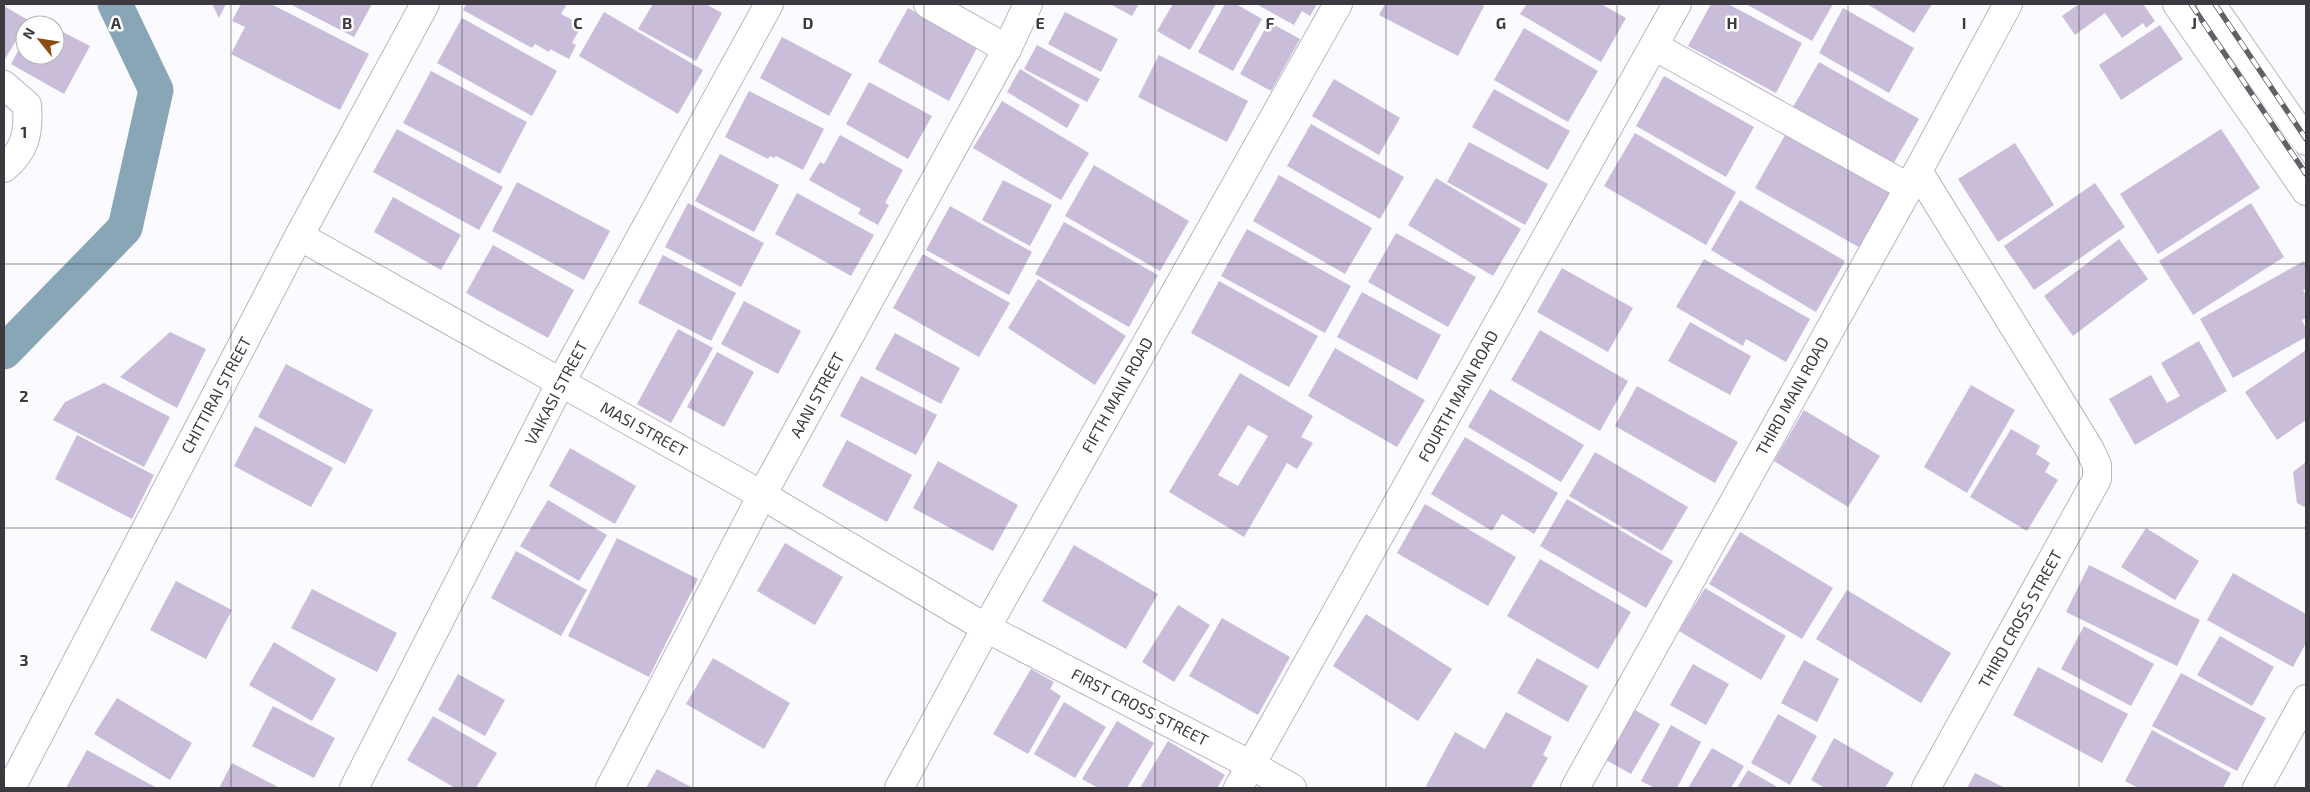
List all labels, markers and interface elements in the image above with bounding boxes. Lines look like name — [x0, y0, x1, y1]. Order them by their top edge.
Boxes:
text: A — [111, 13, 122, 32]
text: B — [342, 13, 352, 32]
text: C — [573, 13, 583, 32]
text: D — [803, 13, 814, 32]
text: E — [1035, 13, 1045, 32]
text: F — [1266, 13, 1275, 32]
text: G — [1496, 13, 1506, 32]
text: H — [1726, 13, 1738, 32]
text: I — [1962, 13, 1966, 32]
text: J — [2191, 13, 2197, 32]
north arrow — [15, 15, 65, 65]
text: N — [18, 25, 38, 42]
text: 1 — [21, 122, 27, 141]
street label: FOURTH MAIN ROAD — [1414, 327, 1502, 465]
street label: CHITTIRAI STREET — [177, 333, 254, 457]
street label: THIRD MAIN ROAD — [1751, 333, 1832, 458]
street label: FIFTH MAIN ROAD — [1077, 334, 1156, 456]
street label: VAIKASI STREET — [520, 338, 591, 448]
street label: AANI STREET — [785, 349, 848, 441]
text: 2 — [19, 386, 29, 405]
street label: MASI STREET — [598, 397, 691, 460]
street label: THIRD CROSS STREET — [1974, 546, 2065, 691]
text: 3 — [19, 650, 29, 669]
street label: FIRST CROSS STREET — [1069, 664, 1212, 749]

